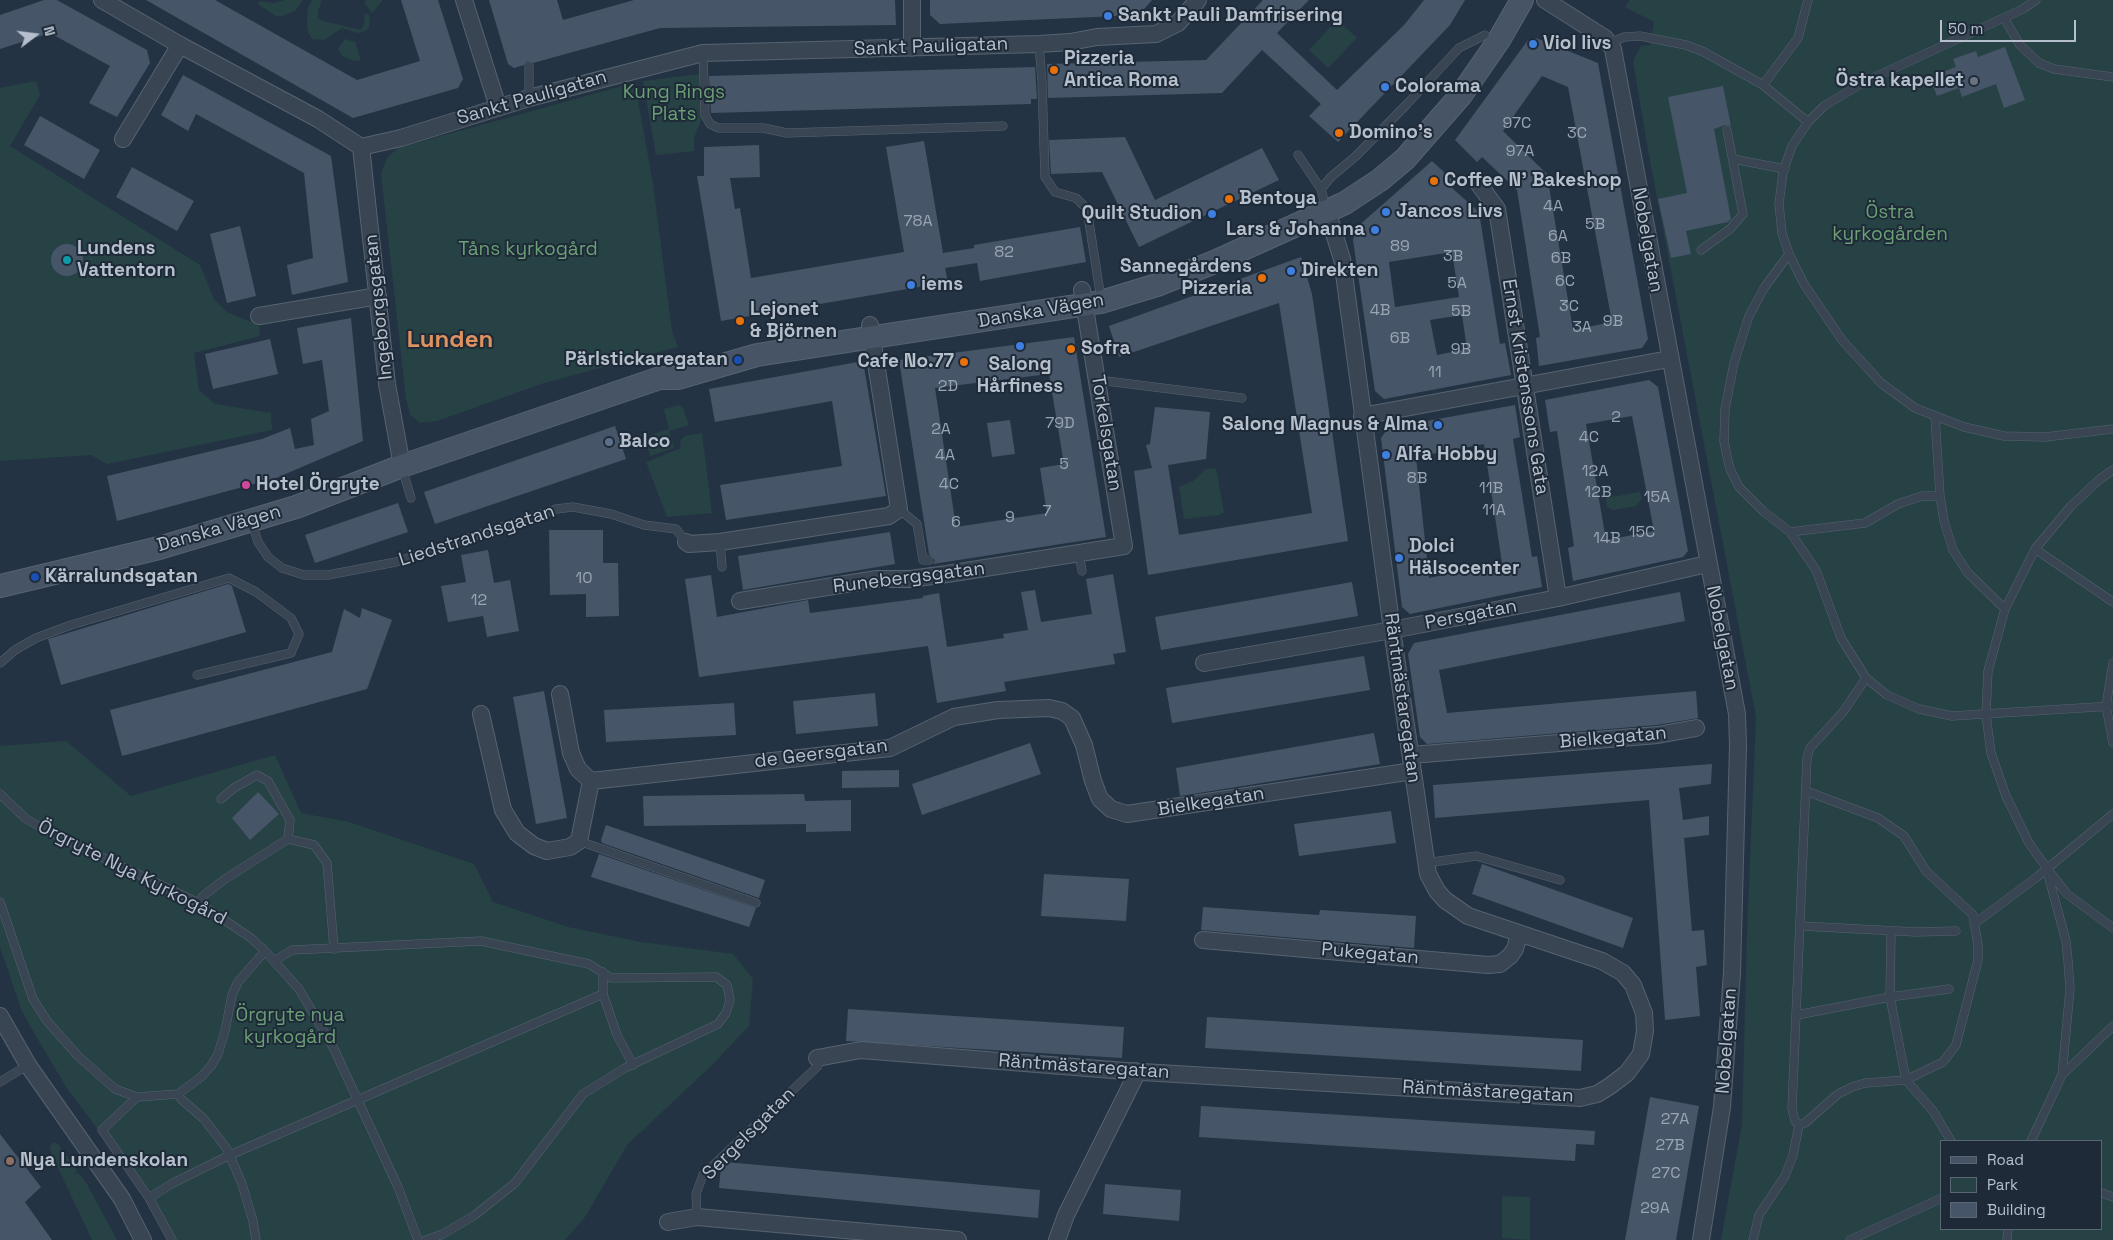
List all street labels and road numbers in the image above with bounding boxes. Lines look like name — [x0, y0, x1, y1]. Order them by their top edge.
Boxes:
street label: Sankt Pauligatan — [853, 33, 1009, 61]
street label: Sankt Pauligatan — [455, 66, 609, 130]
street label: Nobelgatan — [1627, 186, 1667, 294]
street label: Ingeborgsgatan — [360, 233, 398, 381]
street label: Ernst Kristenssons Gata — [1497, 277, 1553, 497]
street label: Danska Vägen — [976, 289, 1106, 333]
street label: Torkelsgatan — [1086, 373, 1126, 493]
street label: Danska Vägen — [154, 500, 284, 558]
street label: Liedstrandsgatan — [396, 500, 558, 572]
street label: Runebergsgatan — [832, 557, 986, 599]
street label: Nobelgatan — [1701, 584, 1743, 692]
street label: Persgatan — [1423, 595, 1519, 635]
street label: Räntmästaregatan — [1379, 612, 1425, 784]
street label: Bielkegatan — [1558, 722, 1668, 754]
street label: de Geersgatan — [753, 735, 889, 773]
street label: Bielkegatan — [1156, 782, 1266, 822]
street label: Örgryte Nya Kyrkogård — [34, 815, 230, 931]
street label: Pukegatan — [1320, 938, 1420, 970]
street label: Nobelgatan — [1712, 987, 1742, 1095]
street label: Räntmästaregatan — [998, 1050, 1170, 1084]
street label: Räntmästaregatan — [1402, 1076, 1574, 1108]
street label: Sergelsgatan — [698, 1083, 800, 1185]

